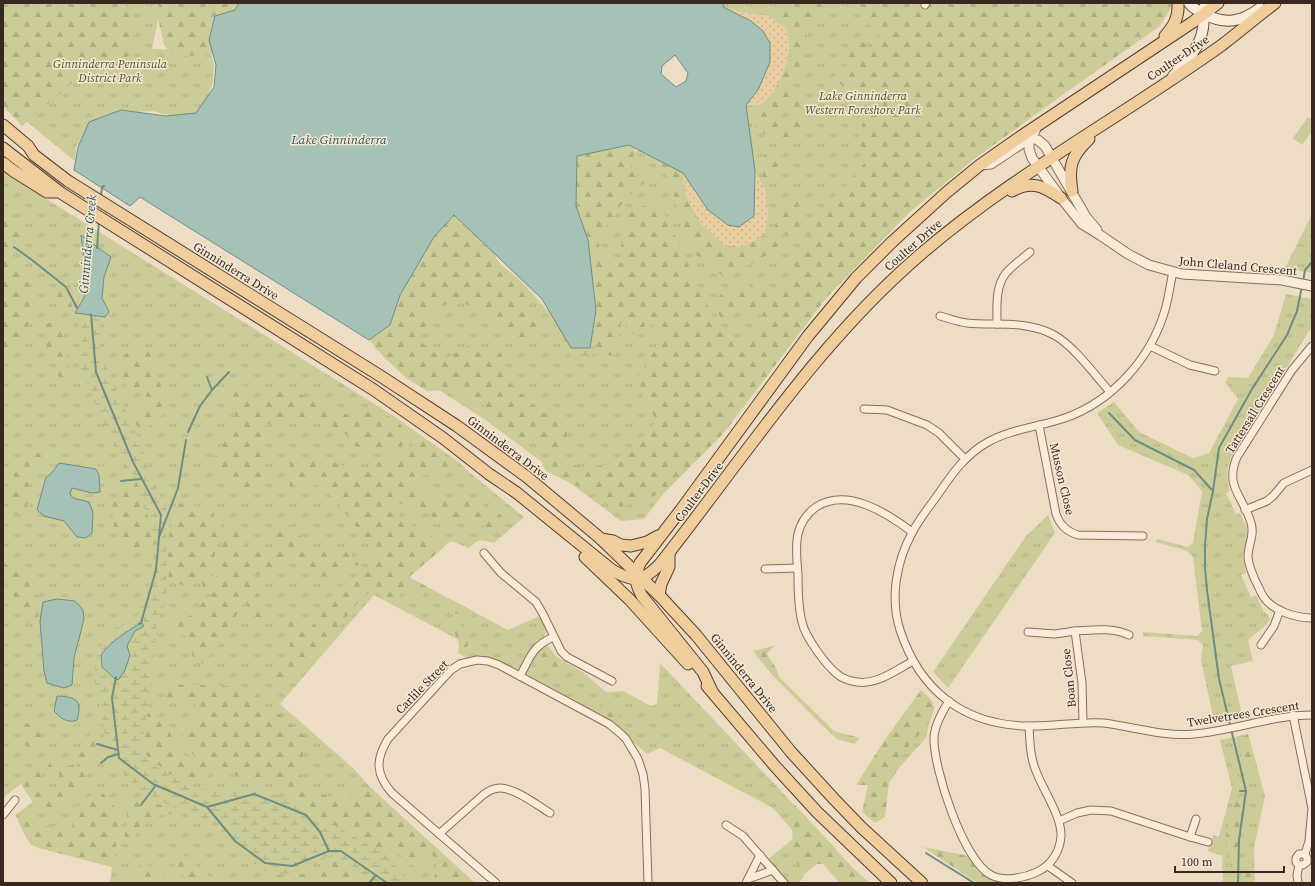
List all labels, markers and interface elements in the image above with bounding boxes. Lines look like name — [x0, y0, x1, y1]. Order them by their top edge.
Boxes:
street label: Coulter Drive — [1144, 31, 1212, 85]
park label: Ginninderra Peninsula District Park — [53, 56, 168, 86]
park label: Lake Ginninderra Western Foreshore Park — [805, 88, 921, 118]
water label: Lake Ginninderra — [290, 131, 387, 148]
water label: Ginninderra Creek — [75, 193, 100, 294]
street label: Coulter Drive — [881, 216, 945, 274]
street label: Ginninderra Drive — [190, 238, 282, 304]
street label: John Cleland Crescent — [1177, 253, 1298, 279]
street label: Tattersall Crescent — [1222, 363, 1288, 457]
street label: Ginninderra Drive — [464, 412, 552, 484]
street label: Musson Close — [1046, 441, 1078, 517]
street label: Coulter Drive — [671, 459, 727, 525]
street label: Ginninderra Drive — [707, 630, 781, 716]
street label: Boan Close — [1058, 648, 1080, 708]
street label: Carlile Street — [392, 656, 452, 717]
street label: Twelvetrees Crescent — [1186, 697, 1300, 731]
scale bar — [1175, 848, 1284, 874]
text: 100 m — [1181, 854, 1213, 870]

